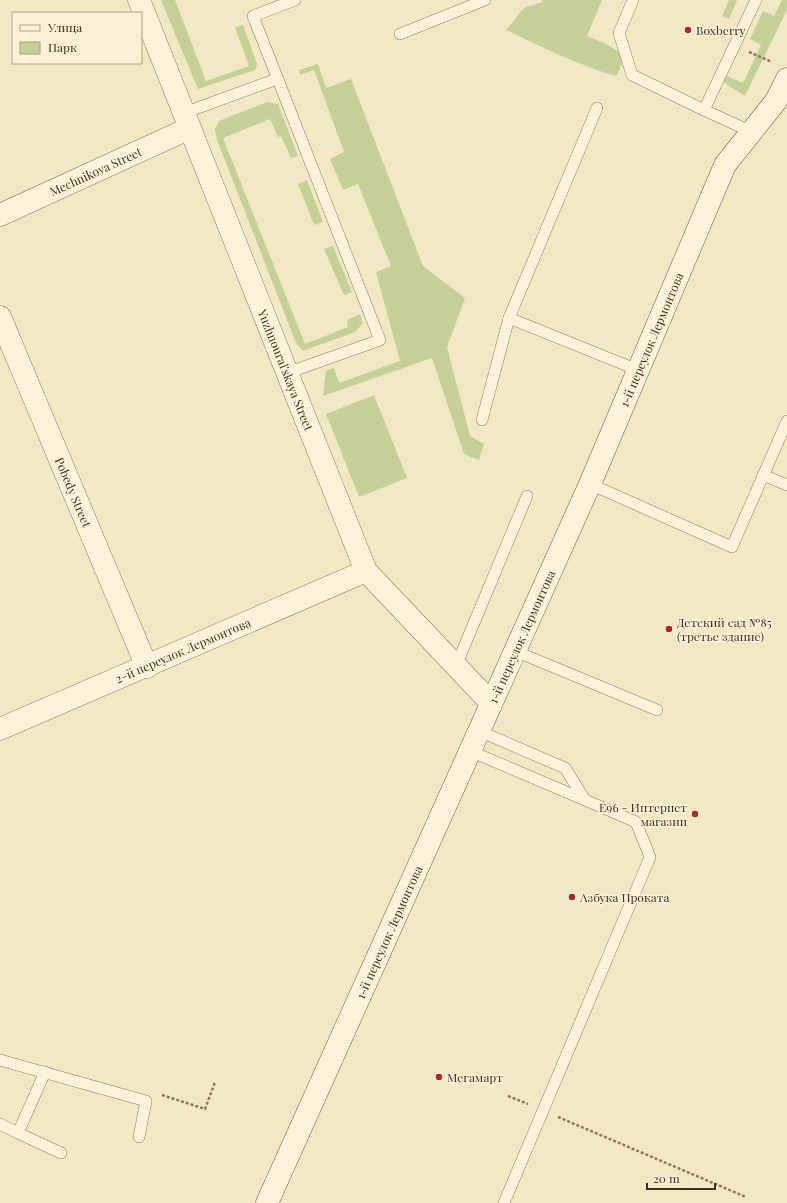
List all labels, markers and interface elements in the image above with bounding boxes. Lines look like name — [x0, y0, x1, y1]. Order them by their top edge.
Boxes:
legend — [12, 12, 142, 64]
text: Улица — [47, 19, 82, 35]
place label: Boxberry — [696, 22, 746, 38]
marker: Boxberry — [683, 25, 693, 35]
text: Парк — [48, 39, 77, 55]
street label: Mechnikova Street — [47, 143, 145, 199]
street label: 1-й переулок Лермонтова — [616, 270, 687, 409]
street label: Yuzhnoural'skaya Street — [254, 306, 318, 434]
street label: Pobedy Street — [52, 455, 96, 530]
street label: 1-й переулок Лермонтова — [485, 567, 558, 706]
street label: 2-й переулок Лермонтова — [113, 614, 253, 686]
place label: Детский сад №85 (третье здание) — [677, 614, 772, 644]
marker: Детский сад №85 (третье здание) — [664, 624, 674, 634]
place label: Е96 - Интернет магазин — [599, 799, 687, 829]
marker: Е96 - Интернет магазин — [690, 809, 700, 819]
street label: 1-й переулок Лермонтова — [352, 863, 426, 1001]
place label: Азбука Проката — [579, 889, 669, 905]
marker: Азбука Проката — [567, 892, 577, 902]
place label: Мегамарт — [447, 1069, 503, 1085]
marker: Мегамарт — [434, 1072, 444, 1082]
scale bar — [647, 1165, 715, 1191]
text: 20 m — [653, 1170, 680, 1186]

